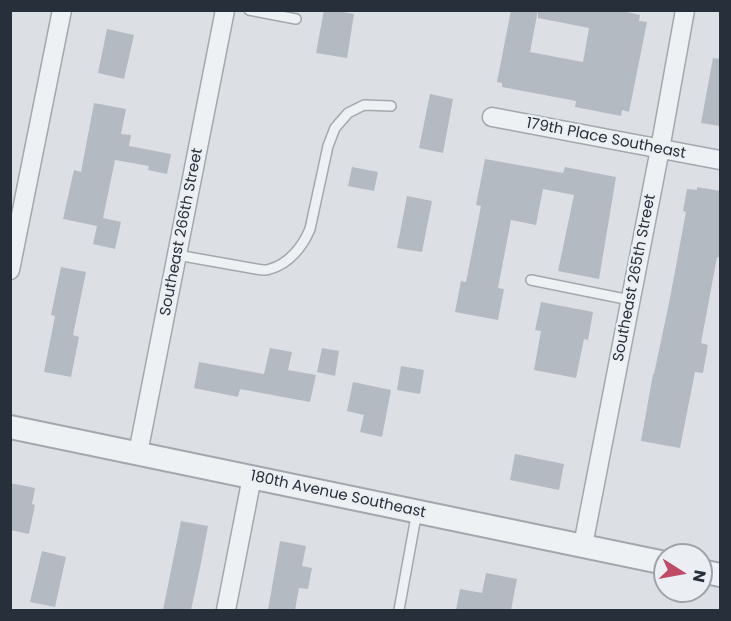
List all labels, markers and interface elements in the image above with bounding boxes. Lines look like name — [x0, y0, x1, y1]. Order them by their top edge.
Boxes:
street label: 179th Place Southeast — [525, 115, 687, 163]
street label: Southeast 266th Street — [157, 147, 207, 317]
street label: Southeast 265th Street — [610, 193, 660, 363]
street label: 180th Avenue Southeast — [249, 468, 427, 522]
north arrow — [653, 543, 713, 603]
text: N — [687, 568, 712, 584]

